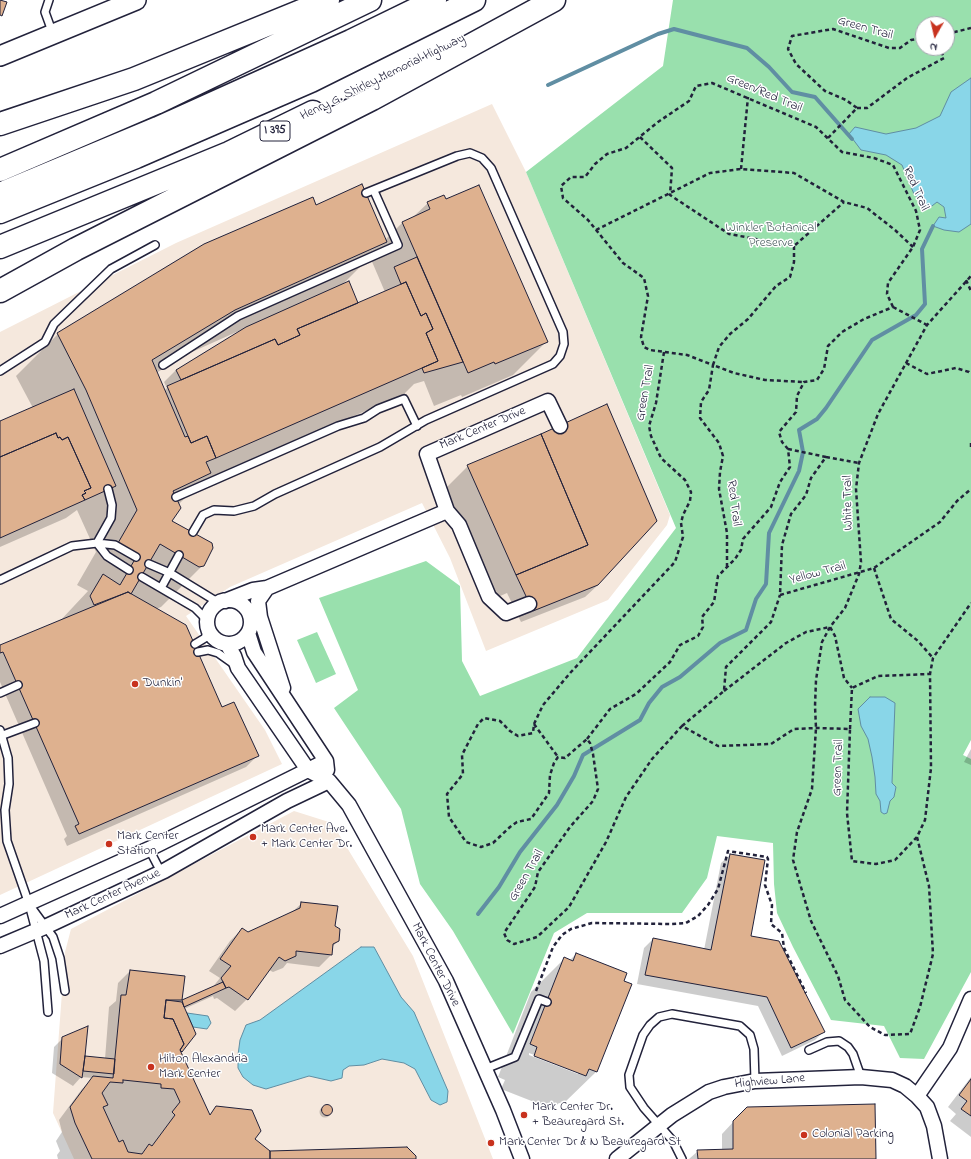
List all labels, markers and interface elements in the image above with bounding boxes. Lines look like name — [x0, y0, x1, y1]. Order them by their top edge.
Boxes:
street label: Green Trail — [836, 14, 894, 44]
north arrow — [915, 16, 955, 56]
street label: Henry G. Shirley Memorial Highway — [298, 31, 468, 125]
text: N — [929, 38, 938, 55]
street label: Green/Red Trail — [724, 71, 804, 117]
road number: I 395 — [260, 121, 290, 141]
street label: Red Trail — [898, 165, 932, 213]
park label: Winkler Botanical Preserve — [725, 221, 817, 252]
street label: Green Trail — [633, 364, 659, 422]
street label: Mark Center Drive — [438, 404, 528, 454]
street label: White Trail — [841, 475, 857, 531]
street label: Red Trail — [722, 479, 744, 527]
street label: Yellow Trail — [788, 559, 848, 589]
place label: Dunkin' — [143, 676, 182, 692]
marker: Dunkin' — [130, 679, 140, 689]
street label: Green Trail — [830, 739, 848, 797]
place label: Mark Center Ave. + Mark Center Dr. — [261, 822, 352, 853]
place label: Mark Center Station — [117, 829, 178, 860]
marker: Mark Center Ave. + Mark Center Dr. — [248, 832, 258, 842]
marker: Mark Center Station — [104, 839, 114, 849]
street label: Green Trail — [506, 848, 548, 904]
street label: Mark Center Avenue — [63, 866, 163, 924]
street label: Mark Center Drive — [407, 921, 463, 1009]
place label: Hilton Alexandria Mark Center — [159, 1052, 248, 1083]
marker: Hilton Alexandria Mark Center — [146, 1062, 156, 1072]
street label: Highview Lane — [734, 1071, 806, 1093]
place label: Mark Center Dr. + Beauregard St. — [532, 1100, 624, 1131]
marker: Mark Center Dr. + Beauregard St. — [519, 1110, 529, 1120]
place label: Colonial Parking — [812, 1127, 894, 1143]
marker: Colonial Parking — [799, 1130, 809, 1140]
place label: Mark Center Dr & N Beauregard St — [499, 1135, 681, 1151]
marker: Mark Center Dr & N Beauregard St — [486, 1138, 496, 1148]

